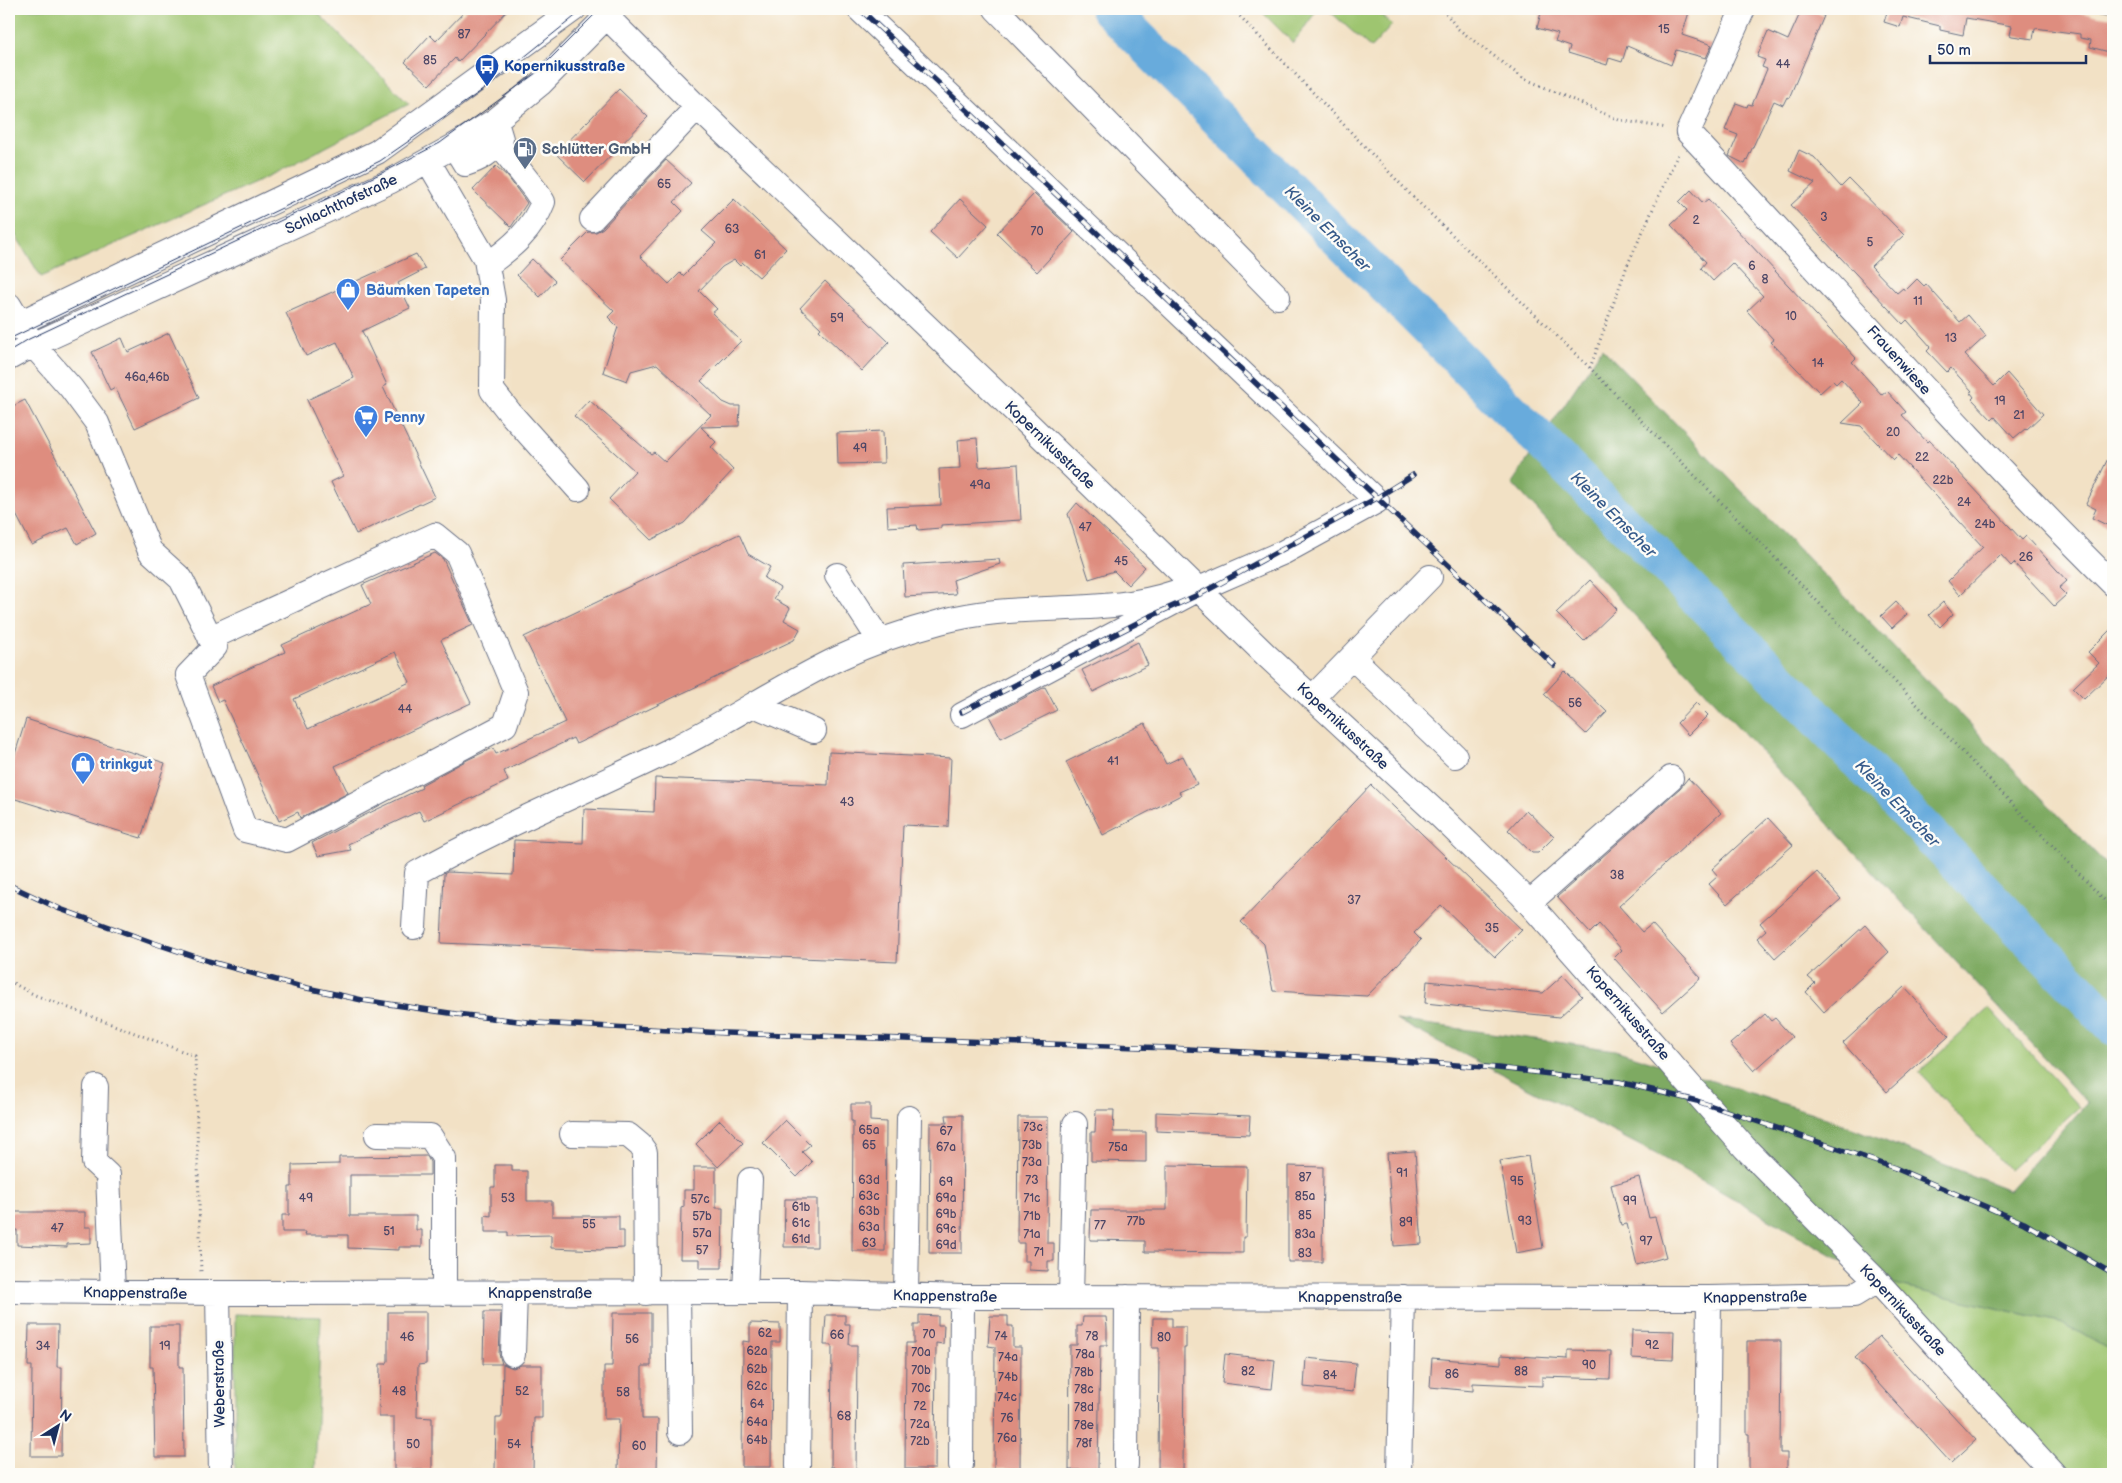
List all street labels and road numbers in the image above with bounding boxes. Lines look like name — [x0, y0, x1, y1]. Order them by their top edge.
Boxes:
street label: Schlachthofstraße — [282, 170, 401, 239]
street label: Frauenwiese — [1862, 322, 1935, 399]
street label: Kopernikusstraße — [1000, 397, 1099, 494]
street label: Kopernikusstraße — [1293, 679, 1393, 774]
street label: Kopernikusstraße — [1581, 962, 1674, 1065]
street label: Kopernikusstraße — [1855, 1260, 1950, 1360]
street label: Knappenstraße — [83, 1283, 187, 1304]
street label: Knappenstraße — [488, 1284, 592, 1303]
street label: Knappenstraße — [893, 1286, 997, 1307]
street label: Knappenstraße — [1703, 1287, 1807, 1308]
street label: Knappenstraße — [1298, 1288, 1402, 1307]
street label: Weberstraße — [209, 1340, 230, 1428]

